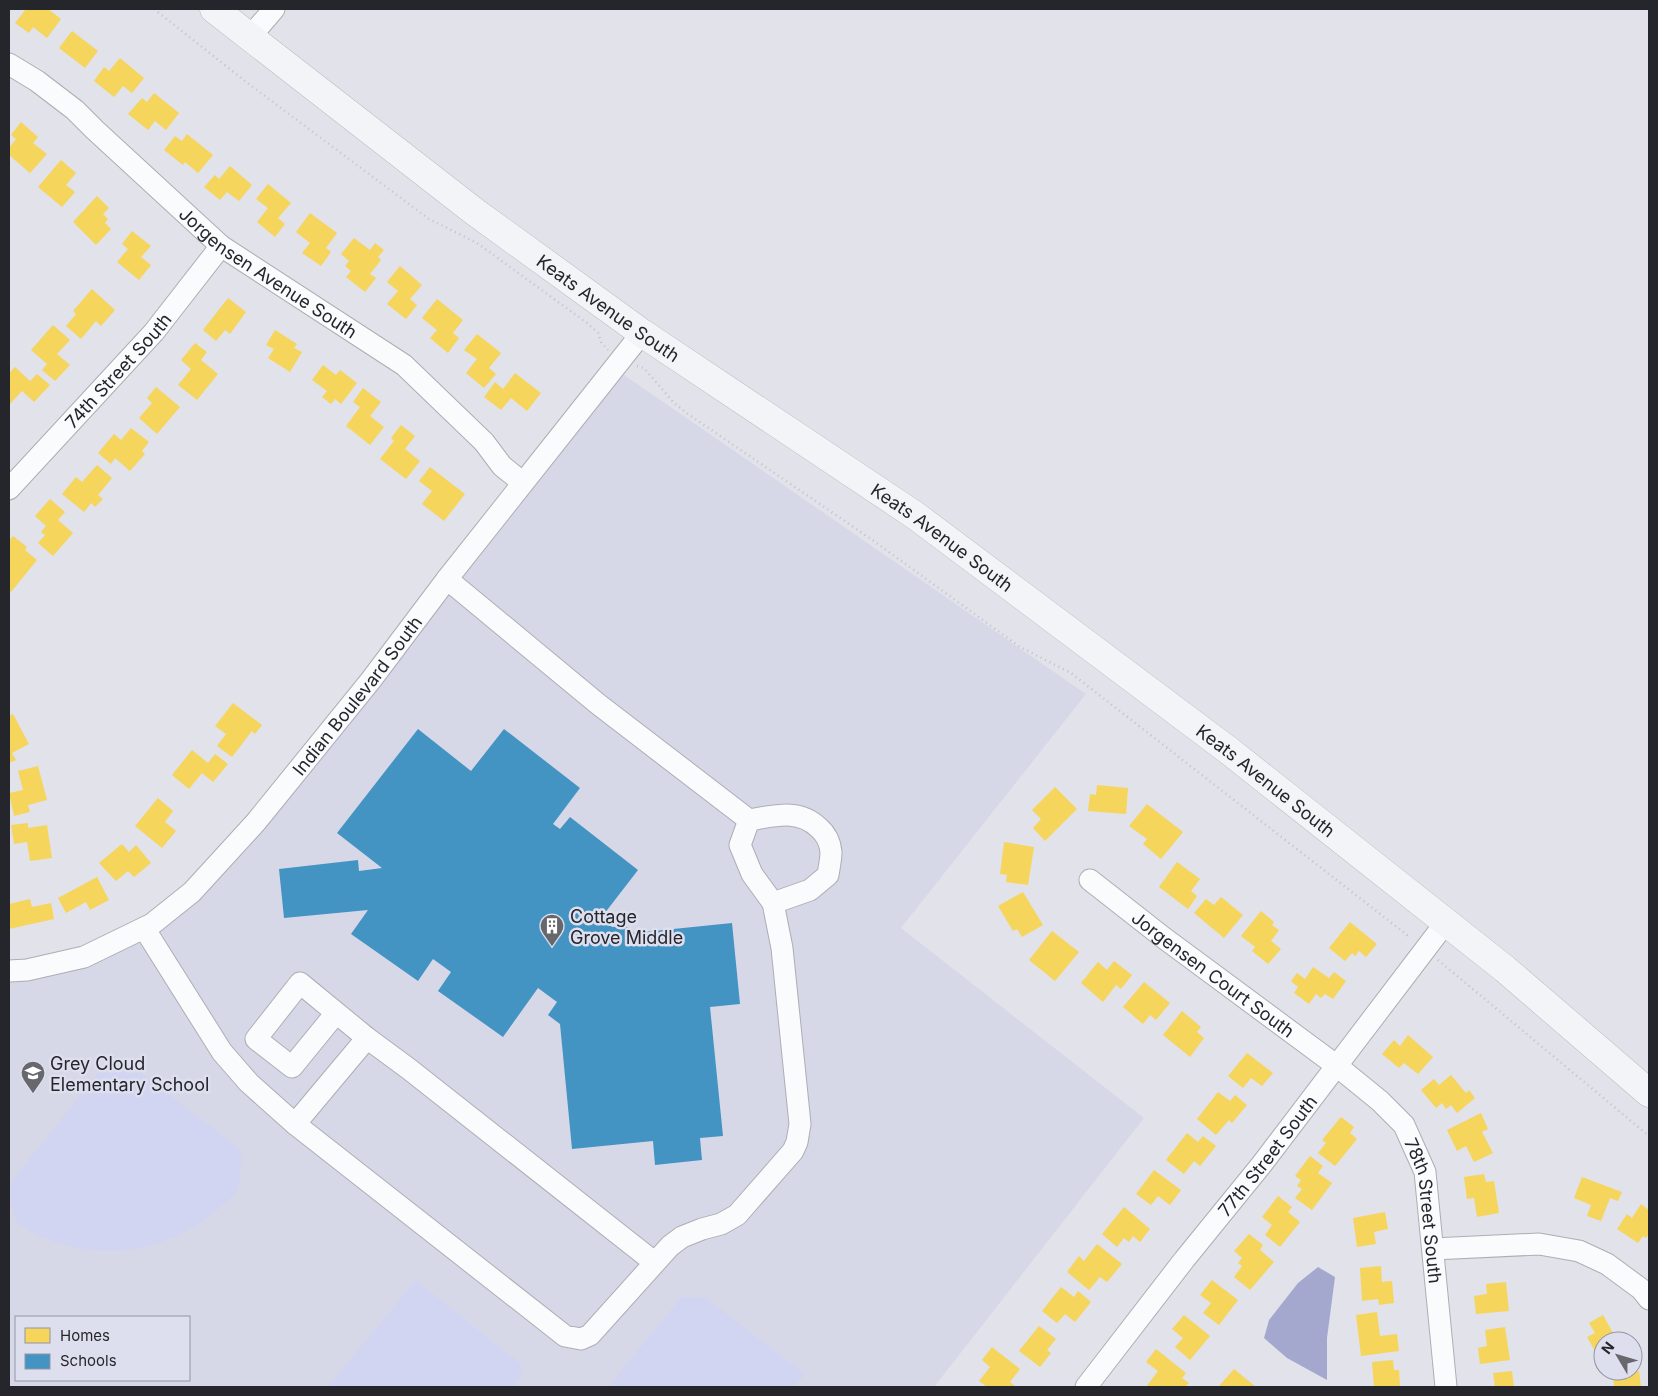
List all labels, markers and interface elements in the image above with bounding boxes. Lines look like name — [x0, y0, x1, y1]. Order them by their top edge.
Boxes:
street label: Jorgensen Avenue South — [175, 203, 361, 342]
street label: Keats Avenue South — [533, 250, 684, 366]
street label: 74th Street South — [60, 309, 175, 432]
street label: Keats Avenue South — [867, 479, 1017, 596]
street label: Indian Boulevard South — [288, 612, 426, 779]
street label: Keats Avenue South — [1192, 720, 1339, 841]
place label: Cottage Grove Middle — [570, 906, 683, 948]
street label: Jorgensen Court South — [1128, 906, 1299, 1041]
building icon: Cottage Grove Middle — [539, 913, 565, 947]
place label: Grey Cloud Elementary School — [50, 1053, 209, 1095]
school or university icon: Grey Cloud Elementary School — [20, 1060, 46, 1094]
street label: 77th Street South — [1213, 1091, 1321, 1220]
street label: 78th Street South — [1401, 1135, 1446, 1284]
legend — [15, 1316, 190, 1381]
text: Homes — [60, 1326, 110, 1345]
north arrow — [1593, 1331, 1643, 1381]
text: N — [1597, 1338, 1617, 1357]
text: Schools — [60, 1351, 117, 1370]

